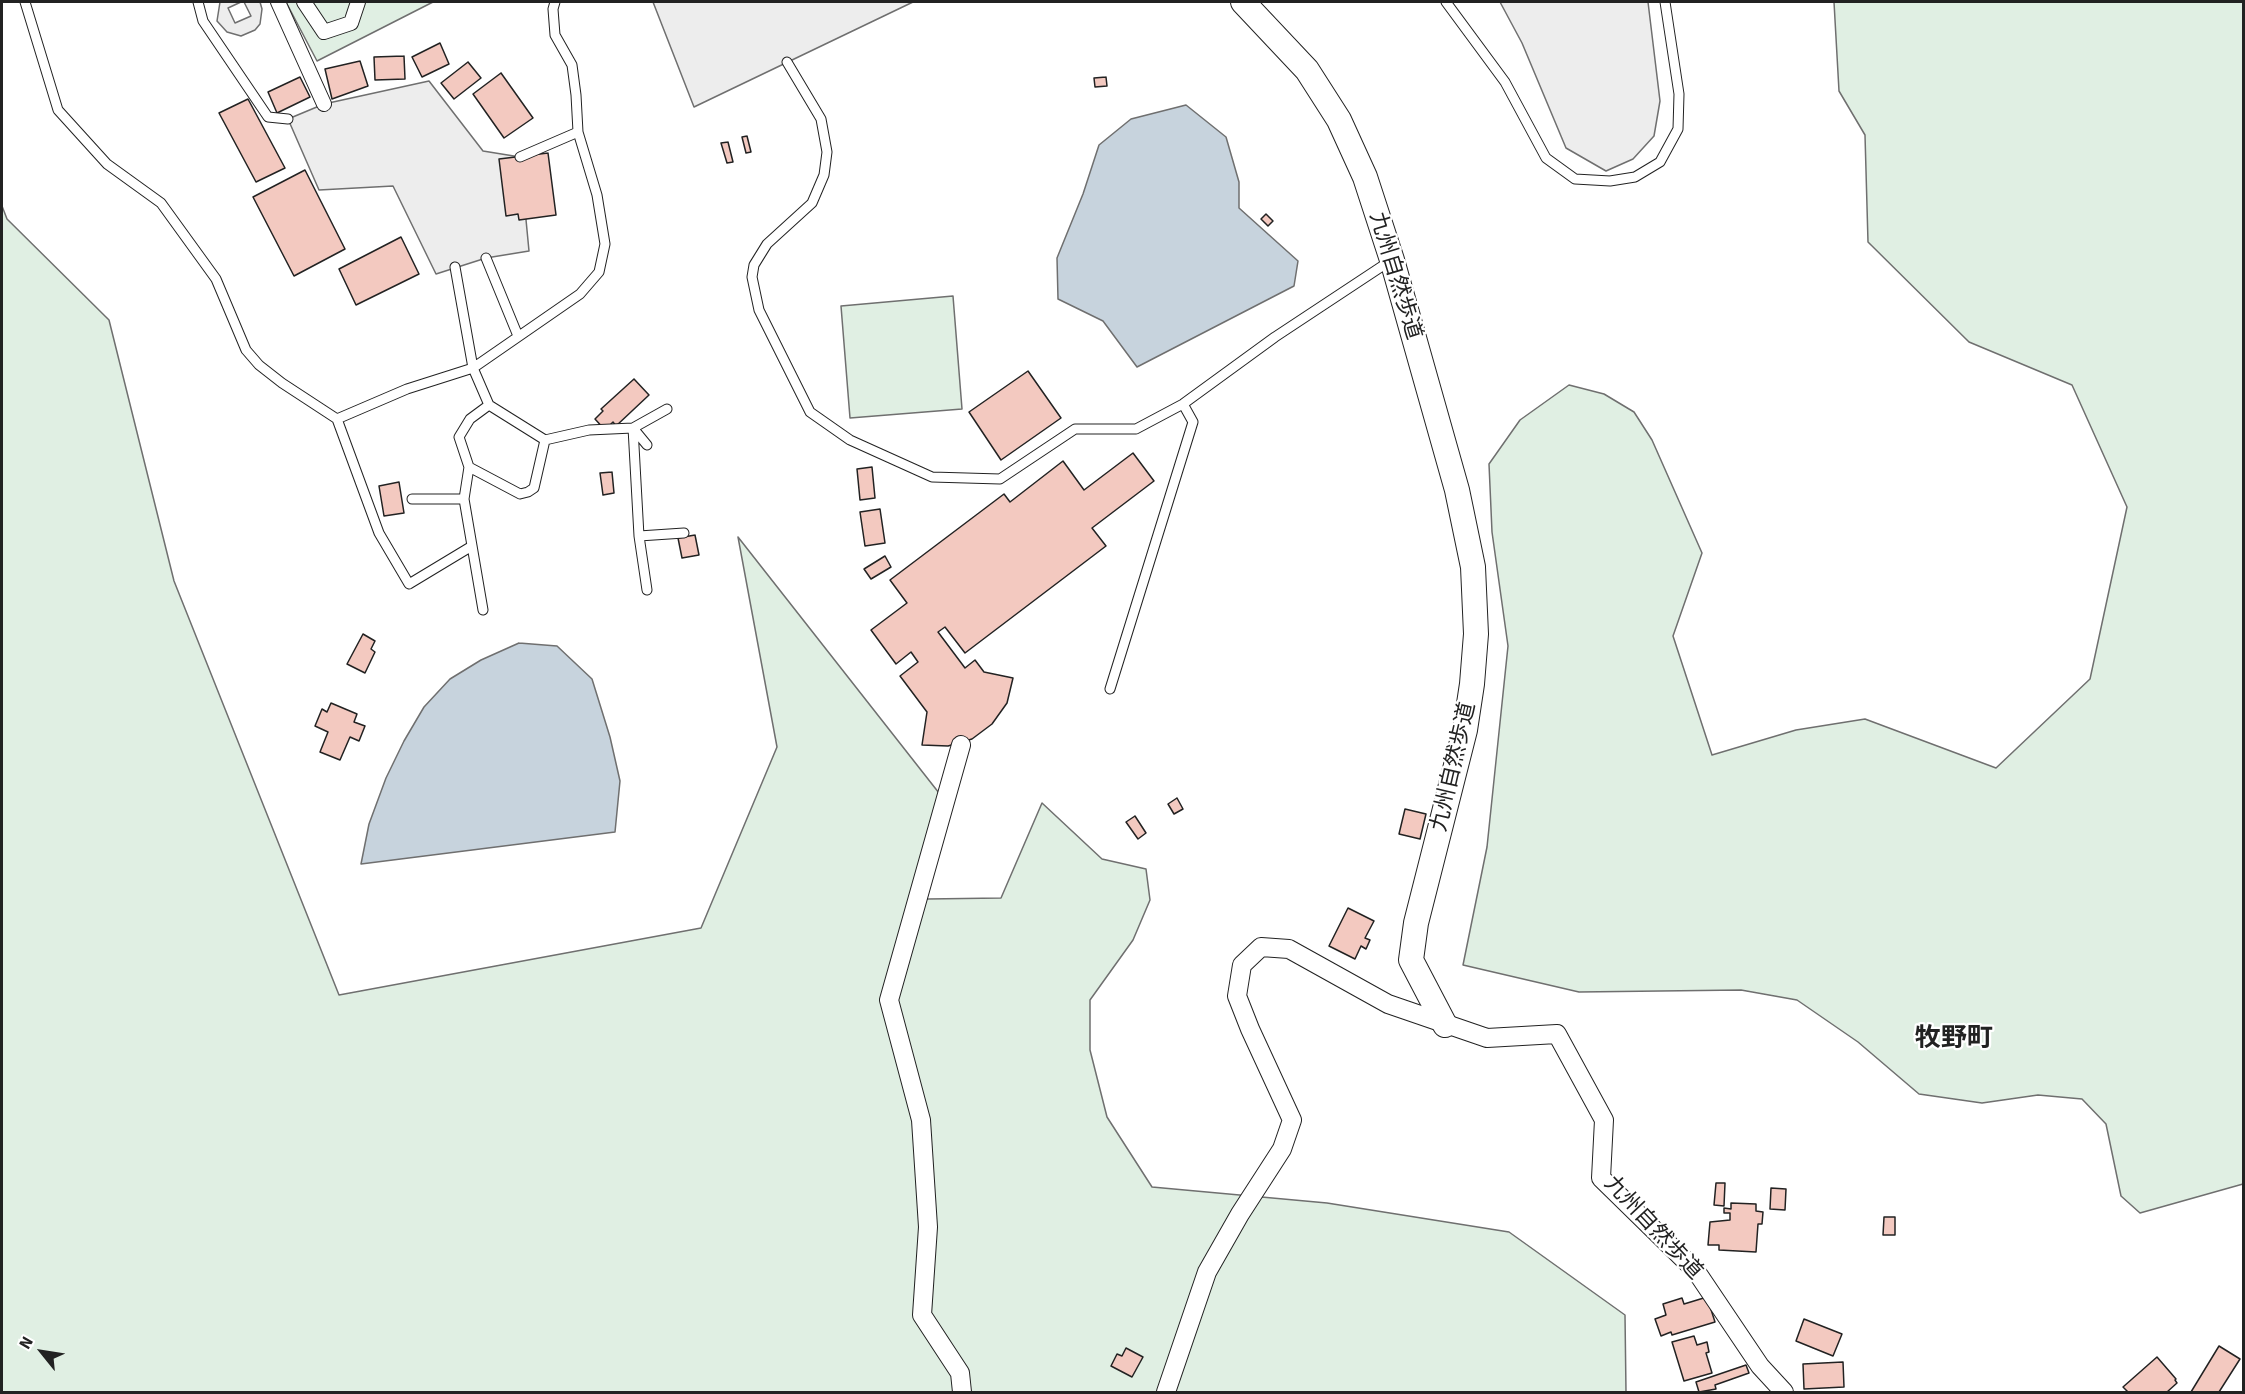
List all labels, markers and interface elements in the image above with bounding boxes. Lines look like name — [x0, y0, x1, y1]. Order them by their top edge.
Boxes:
street label: 九州自然歩道 — [1363, 209, 1427, 343]
street label: 九州自然歩道 — [1426, 700, 1482, 834]
district label: 牧野町 — [1915, 1023, 1993, 1055]
street label: 九州自然歩道 — [1598, 1171, 1708, 1285]
north arrow — [12, 1322, 72, 1382]
text: N — [15, 1333, 38, 1353]

